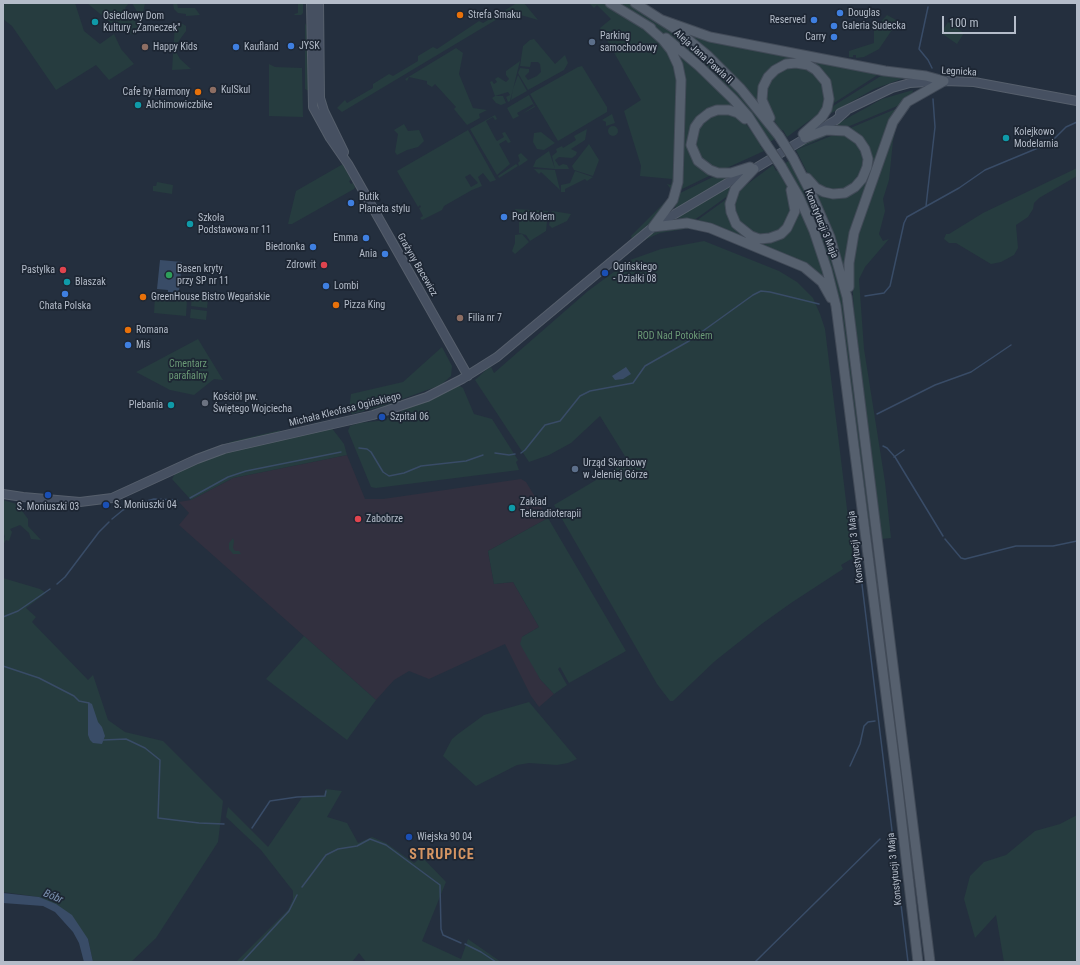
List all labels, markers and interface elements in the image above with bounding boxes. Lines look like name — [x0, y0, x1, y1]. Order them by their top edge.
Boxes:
place label: Douglas — [848, 7, 880, 19]
marker: Douglas — [835, 8, 845, 18]
scale bar — [944, 8, 1018, 34]
place label: Strefa Smaku — [468, 9, 521, 21]
place label: Osiedlowy Dom Kultury ,,Zameczek" — [103, 10, 180, 34]
marker: Strefa Smaku — [455, 10, 465, 20]
place label: Reserved — [770, 14, 806, 26]
marker: Reserved — [809, 15, 819, 25]
text: 100 m — [949, 16, 979, 30]
marker: Osiedlowy Dom Kultury ,,Zameczek" — [90, 17, 100, 27]
place label: Galeria Sudecka — [842, 20, 906, 32]
marker: Galeria Sudecka — [829, 21, 839, 31]
street label: Aleja Jana Pawła II — [671, 27, 735, 87]
place label: Parking samochodowy — [600, 30, 657, 54]
place label: Carry — [805, 31, 826, 43]
marker: Carry — [829, 32, 839, 42]
marker: Parking samochodowy — [587, 37, 597, 47]
place label: JYSK — [299, 40, 320, 52]
place label: Happy Kids — [153, 41, 198, 53]
place label: Kaufland — [244, 41, 279, 53]
marker: JYSK — [286, 41, 296, 51]
marker: Happy Kids — [140, 42, 150, 52]
marker: Kaufland — [231, 42, 241, 52]
street label: Legnicka — [941, 65, 977, 79]
place label: KulSkul — [221, 84, 250, 96]
marker: KulSkul — [208, 85, 218, 95]
place label: Cafe by Harmony — [123, 86, 190, 98]
marker: Cafe by Harmony — [193, 87, 203, 97]
place label: Alchimowiczbike — [146, 99, 212, 111]
marker: Alchimowiczbike — [133, 100, 143, 110]
place label: Kolejkowo Modelarnia — [1014, 126, 1058, 150]
marker: Kolejkowo Modelarnia — [1001, 133, 1011, 143]
street label: Konstytucji 3 Maja — [802, 188, 840, 260]
place label: Butik Planeta stylu — [359, 191, 410, 214]
marker: Butik Planeta stylu — [346, 198, 356, 208]
place label: Pod Kołem — [512, 211, 555, 223]
place label: Szkoła Podstawowa nr 11 — [198, 212, 271, 236]
marker: Pod Kołem — [499, 212, 509, 222]
marker: Szkoła Podstawowa nr 11 — [185, 219, 195, 229]
street label: Grażyny Bacewicz — [394, 231, 440, 299]
place label: Emma — [333, 232, 358, 244]
marker: Emma — [361, 233, 371, 243]
place label: Biedronka — [265, 241, 305, 253]
marker: Biedronka — [308, 242, 318, 252]
place label: Ania — [359, 248, 377, 260]
marker: Ania — [380, 249, 390, 259]
place label: Zdrowit — [286, 259, 316, 271]
marker: Zdrowit — [319, 260, 329, 270]
place label: Ogińskiego - Działki 08 — [613, 261, 657, 284]
place label: Basen kryty przy SP nr 11 — [177, 263, 229, 286]
place label: Pastylka — [21, 264, 55, 276]
marker: Pastylka — [58, 265, 68, 275]
marker: Ogińskiego - Działki 08 — [600, 268, 610, 278]
marker: Basen kryty przy SP nr 11 — [164, 270, 174, 280]
place label: Blaszak — [75, 276, 106, 288]
marker: Blaszak — [62, 277, 72, 287]
place label: Lombi — [334, 280, 359, 292]
marker: Lombi — [321, 281, 331, 291]
marker: Chata Polska — [60, 289, 70, 299]
place label: GreenHouse Bistro Wegańskie — [151, 291, 270, 303]
marker: GreenHouse Bistro Wegańskie — [138, 292, 148, 302]
place label: Pizza King — [344, 299, 385, 311]
place label: Chata Polska — [39, 300, 91, 312]
marker: Pizza King — [331, 300, 341, 310]
place label: Filia nr 7 — [468, 312, 502, 324]
marker: Filia nr 7 — [455, 313, 465, 323]
place label: Romana — [136, 324, 168, 336]
marker: Romana — [123, 325, 133, 335]
park label: ROD Nad Potokiem — [638, 330, 712, 342]
place label: Miś — [136, 339, 150, 351]
marker: Miś — [123, 340, 133, 350]
park label: Cmentarz parafialny — [169, 358, 207, 382]
street label: Michała Kleofasa Ogińskiego — [288, 390, 402, 430]
place label: Kościół pw. Świętego Wojciecha — [213, 391, 292, 414]
marker: Kościół pw. Świętego Wojciecha — [200, 398, 210, 408]
place label: Plebania — [129, 399, 163, 411]
marker: Plebania — [166, 400, 176, 410]
place label: Szpital 06 — [390, 411, 429, 423]
marker: Szpital 06 — [377, 412, 387, 422]
place label: Urząd Skarbowy w Jeleniej Górze — [583, 457, 648, 480]
marker: Urząd Skarbowy w Jeleniej Górze — [570, 464, 580, 474]
marker: S. Moniuszki 03 — [43, 490, 53, 500]
place label: Zakład Teleradioterapii — [520, 496, 581, 520]
place label: S. Moniuszki 04 — [114, 499, 177, 511]
marker: S. Moniuszki 04 — [101, 500, 111, 510]
place label: S. Moniuszki 03 — [17, 501, 79, 513]
marker: Zakład Teleradioterapii — [507, 503, 517, 513]
street label: Konstytucji 3 Maja — [846, 510, 866, 584]
place label: Zabobrze — [366, 513, 403, 525]
marker: Zabobrze — [353, 514, 363, 524]
place label: Wiejska 90 04 — [417, 831, 472, 843]
marker: Wiejska 90 04 — [404, 832, 414, 842]
street label: Konstytucji 3 Maja — [885, 832, 905, 906]
district label: STRUPICE — [409, 847, 475, 863]
water label: Bóbr — [41, 887, 65, 907]

